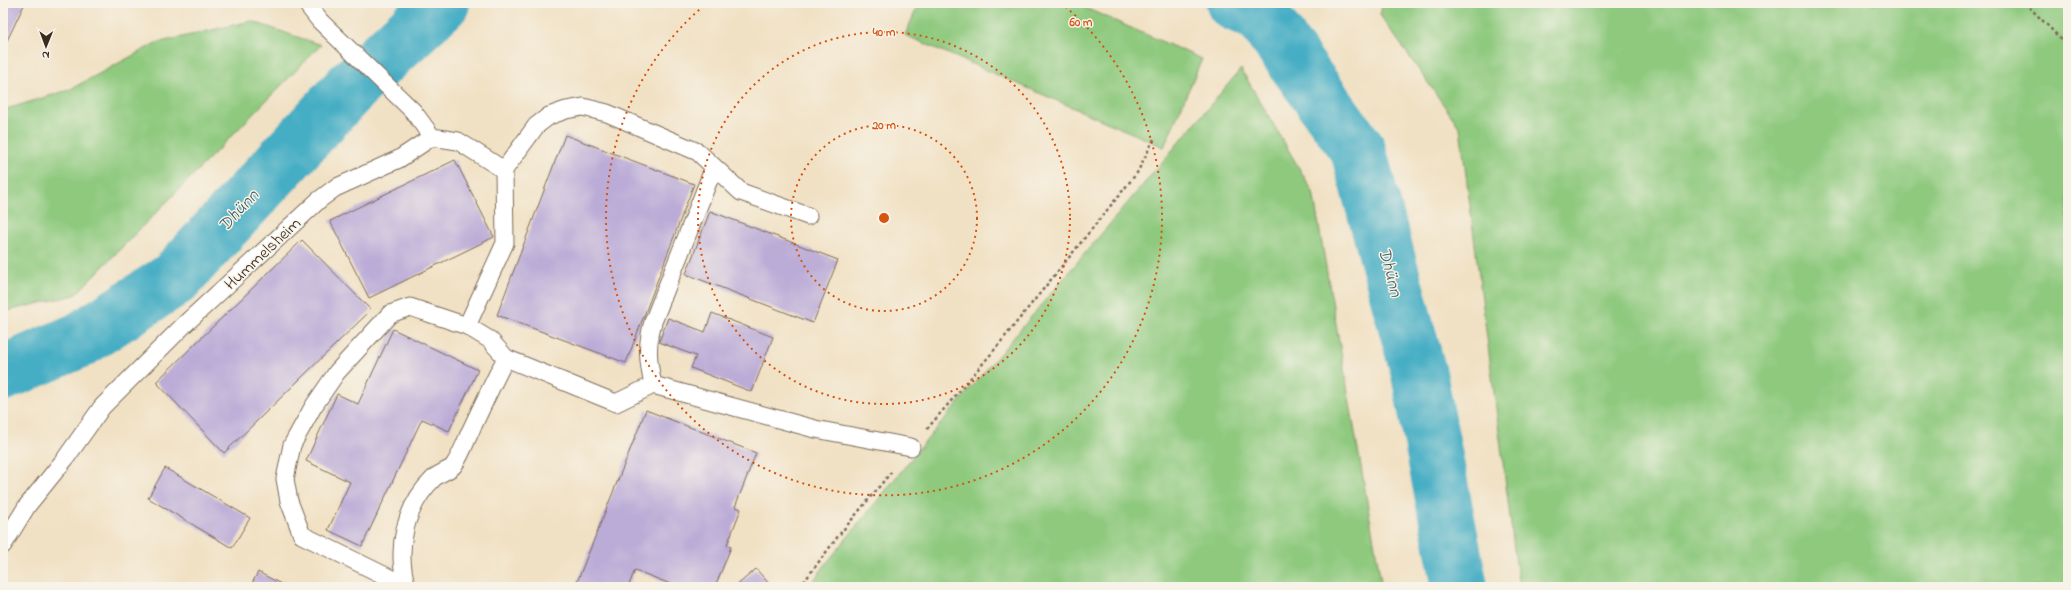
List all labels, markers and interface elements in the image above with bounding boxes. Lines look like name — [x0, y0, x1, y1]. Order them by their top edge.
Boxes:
text: 60 m — [1069, 14, 1093, 32]
text: 40 m — [872, 24, 896, 42]
north arrow — [26, 26, 66, 66]
text: N — [42, 47, 50, 63]
text: 20 m — [871, 117, 896, 135]
water label: Dhünn — [213, 183, 267, 238]
centre of rings — [877, 211, 891, 225]
street label: Hummelsheim — [219, 212, 307, 296]
water label: Dhünn — [1370, 245, 1408, 301]

